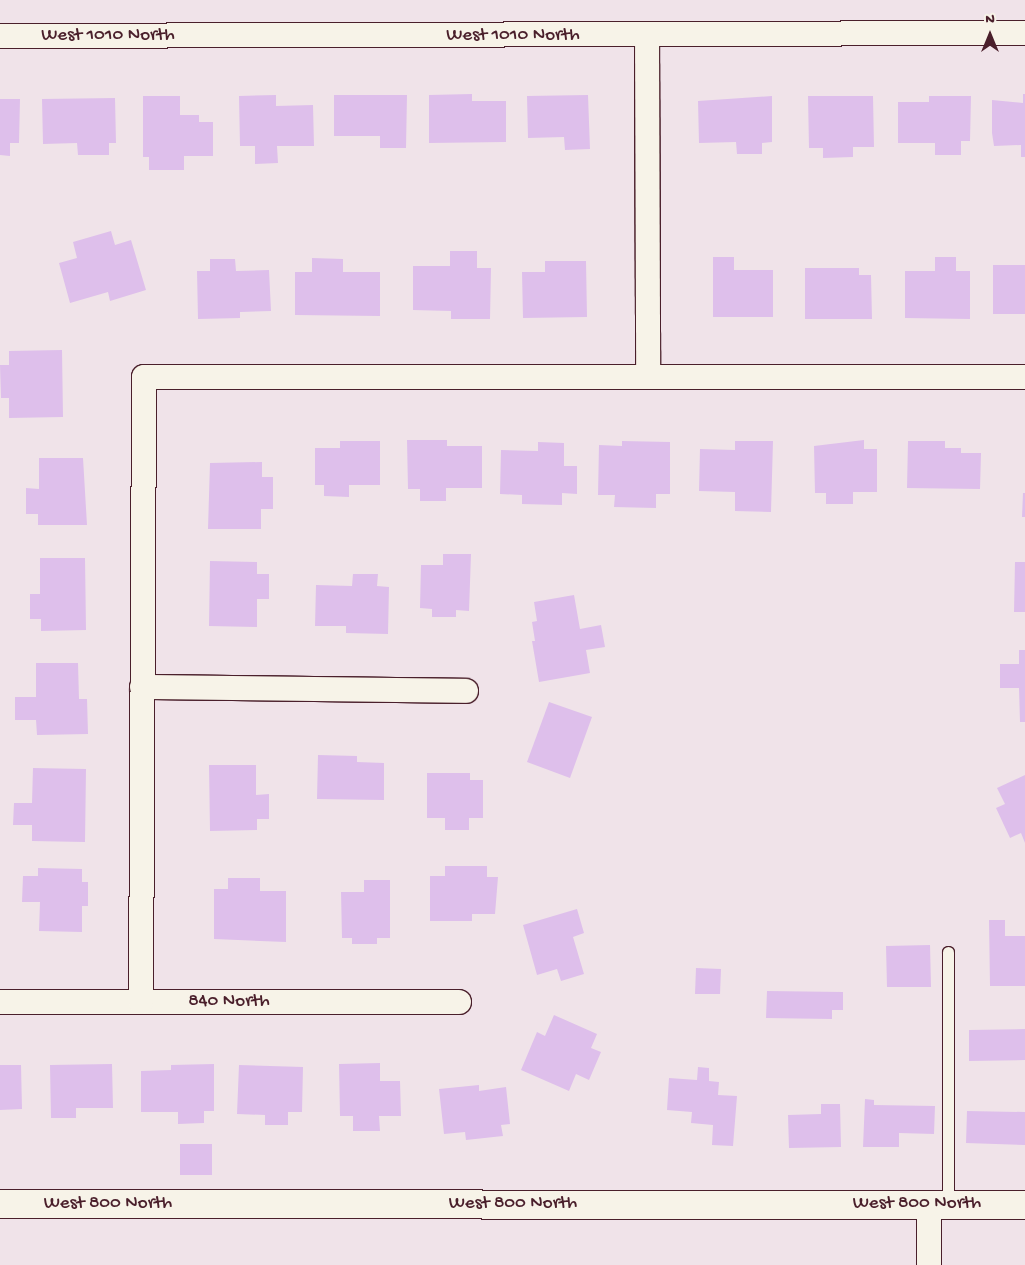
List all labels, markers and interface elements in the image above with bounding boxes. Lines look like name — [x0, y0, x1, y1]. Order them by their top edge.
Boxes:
north arrow — [965, 10, 1015, 60]
text: N — [985, 11, 995, 28]
street label: West 1010 North — [41, 25, 175, 47]
street label: West 1010 North — [446, 25, 580, 47]
street label: 840 North — [188, 991, 270, 1013]
street label: West 800 North — [44, 1193, 172, 1215]
street label: West 800 North — [449, 1193, 577, 1215]
street label: West 800 North — [853, 1193, 981, 1215]

